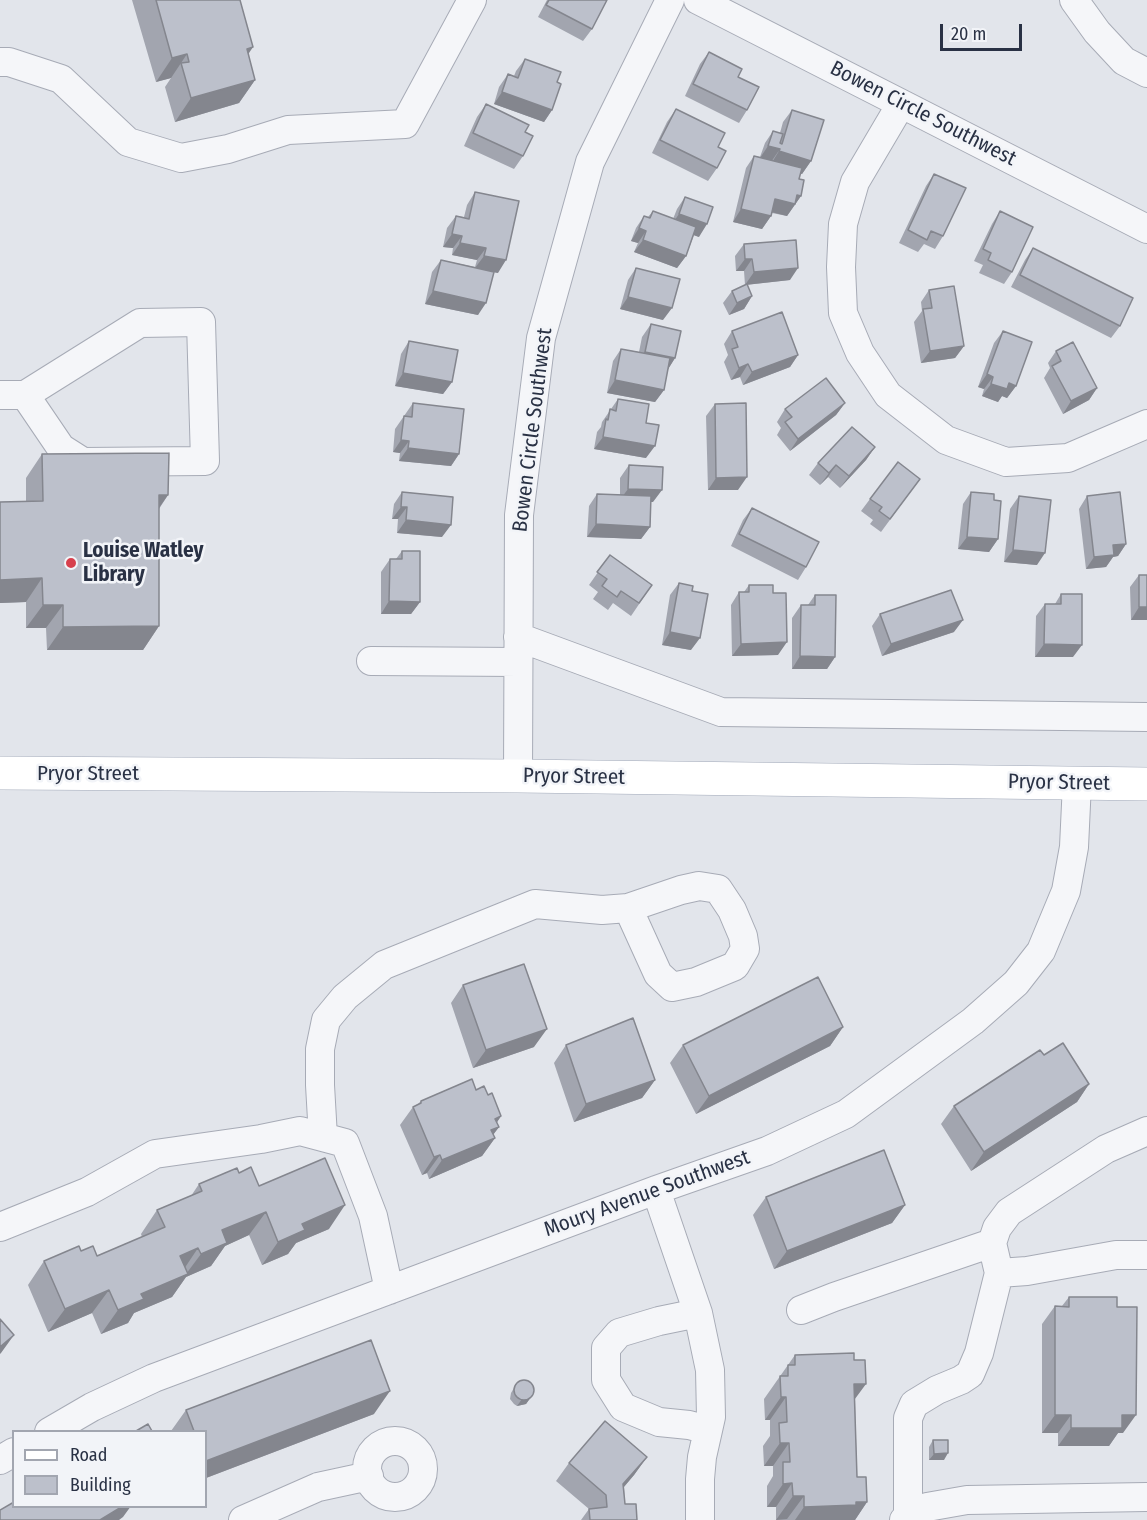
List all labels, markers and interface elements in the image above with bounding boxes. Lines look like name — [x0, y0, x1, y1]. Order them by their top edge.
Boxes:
scale bar — [943, 12, 1026, 50]
text: 20 m — [951, 23, 986, 45]
street label: Bowen Circle Southwest — [826, 56, 1020, 172]
street label: Bowen Circle Southwest — [508, 327, 558, 533]
place label: Louise Watley Library — [83, 538, 203, 588]
marker: Louise Watley Library — [64, 556, 78, 570]
street label: Pryor Street — [37, 761, 139, 787]
street label: Pryor Street — [523, 764, 625, 790]
street label: Pryor Street — [1008, 770, 1110, 796]
street label: Moury Avenue Southwest — [541, 1145, 753, 1243]
legend — [12, 1430, 207, 1508]
text: Road — [70, 1444, 107, 1466]
text: Building — [70, 1474, 131, 1496]

